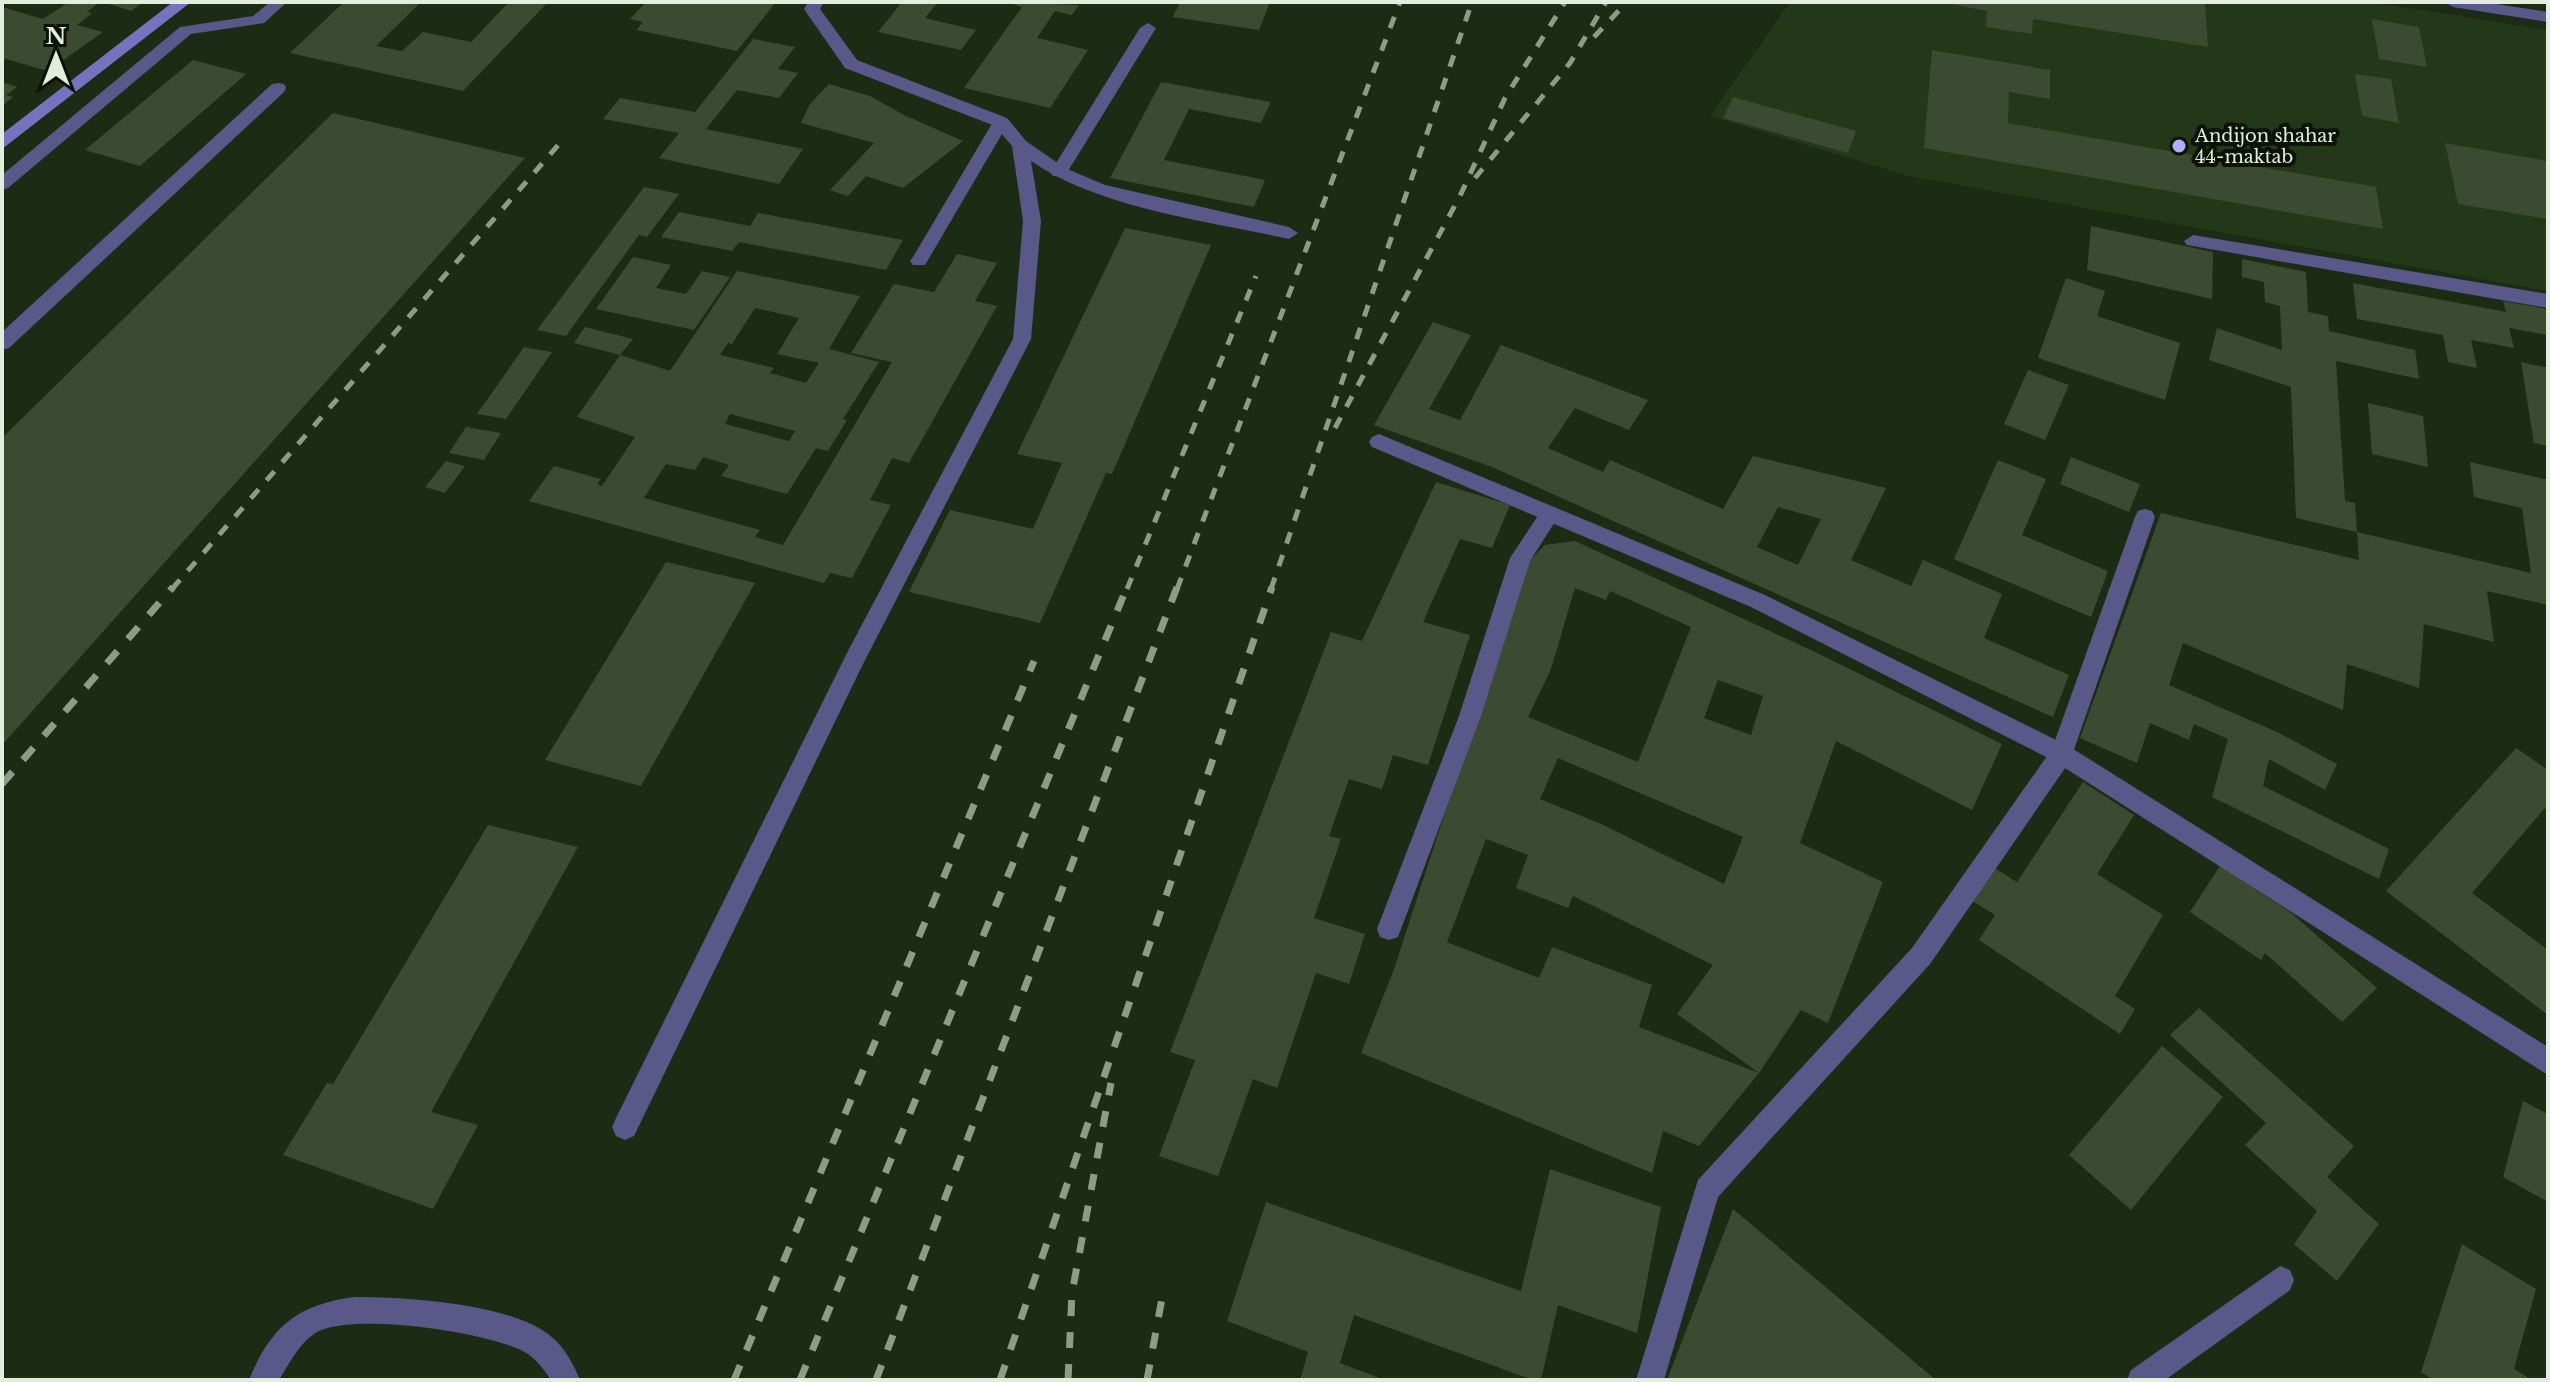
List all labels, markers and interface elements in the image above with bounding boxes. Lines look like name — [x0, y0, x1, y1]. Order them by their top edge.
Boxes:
north arrow — [16, 16, 96, 96]
text: N — [46, 23, 67, 50]
place label: Andijon shahar 44-maktab — [2194, 125, 2336, 168]
marker: Andijon shahar 44-maktab — [2170, 137, 2188, 155]

